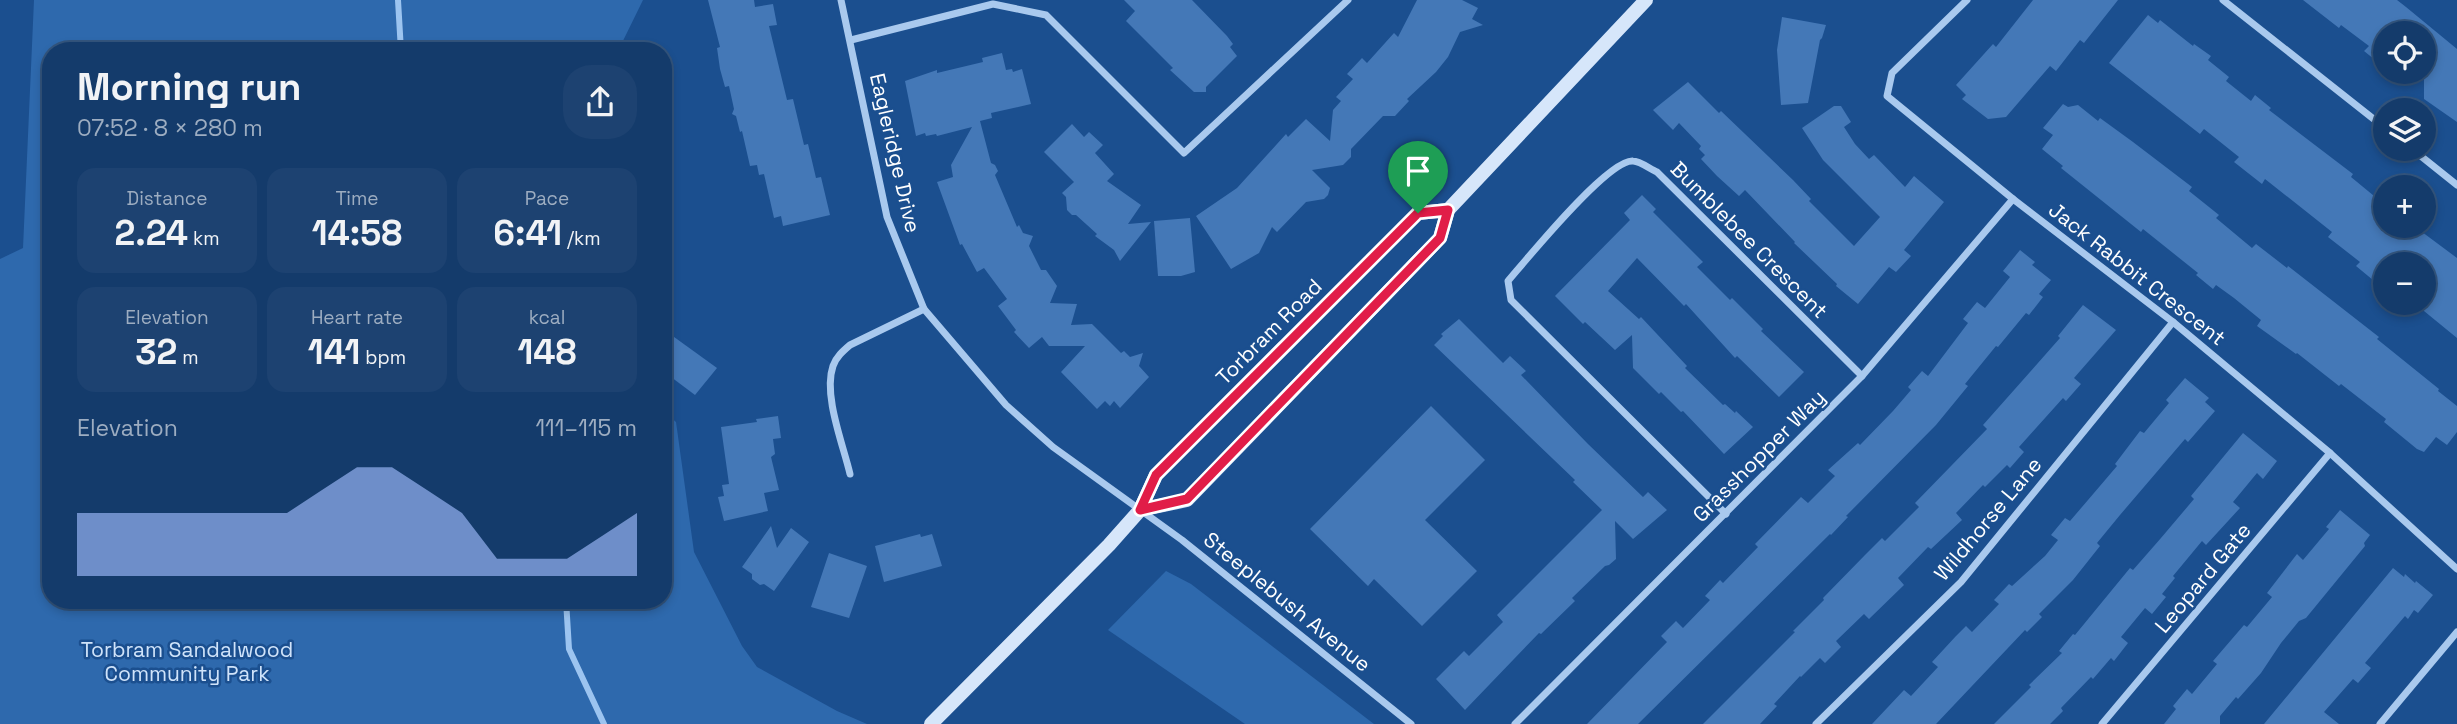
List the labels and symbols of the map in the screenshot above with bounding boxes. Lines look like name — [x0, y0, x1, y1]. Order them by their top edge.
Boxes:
street label: Eagleridge Drive — [864, 70, 927, 235]
pin — [1388, 141, 1448, 213]
street label: Bumblebee Crescent — [1665, 155, 1834, 324]
street label: Jack Rabbit Crescent — [2043, 196, 2231, 351]
street label: Torbram Road — [1210, 273, 1327, 390]
street label: Grasshopper Way — [1687, 384, 1831, 528]
street label: Wildhorse Lane — [1928, 451, 2047, 586]
street label: Leopard Gate — [2149, 517, 2257, 638]
street label: Steeplebush Avenue — [1198, 526, 1377, 677]
park label: Torbram Sandalwood Community Park — [81, 636, 293, 687]

